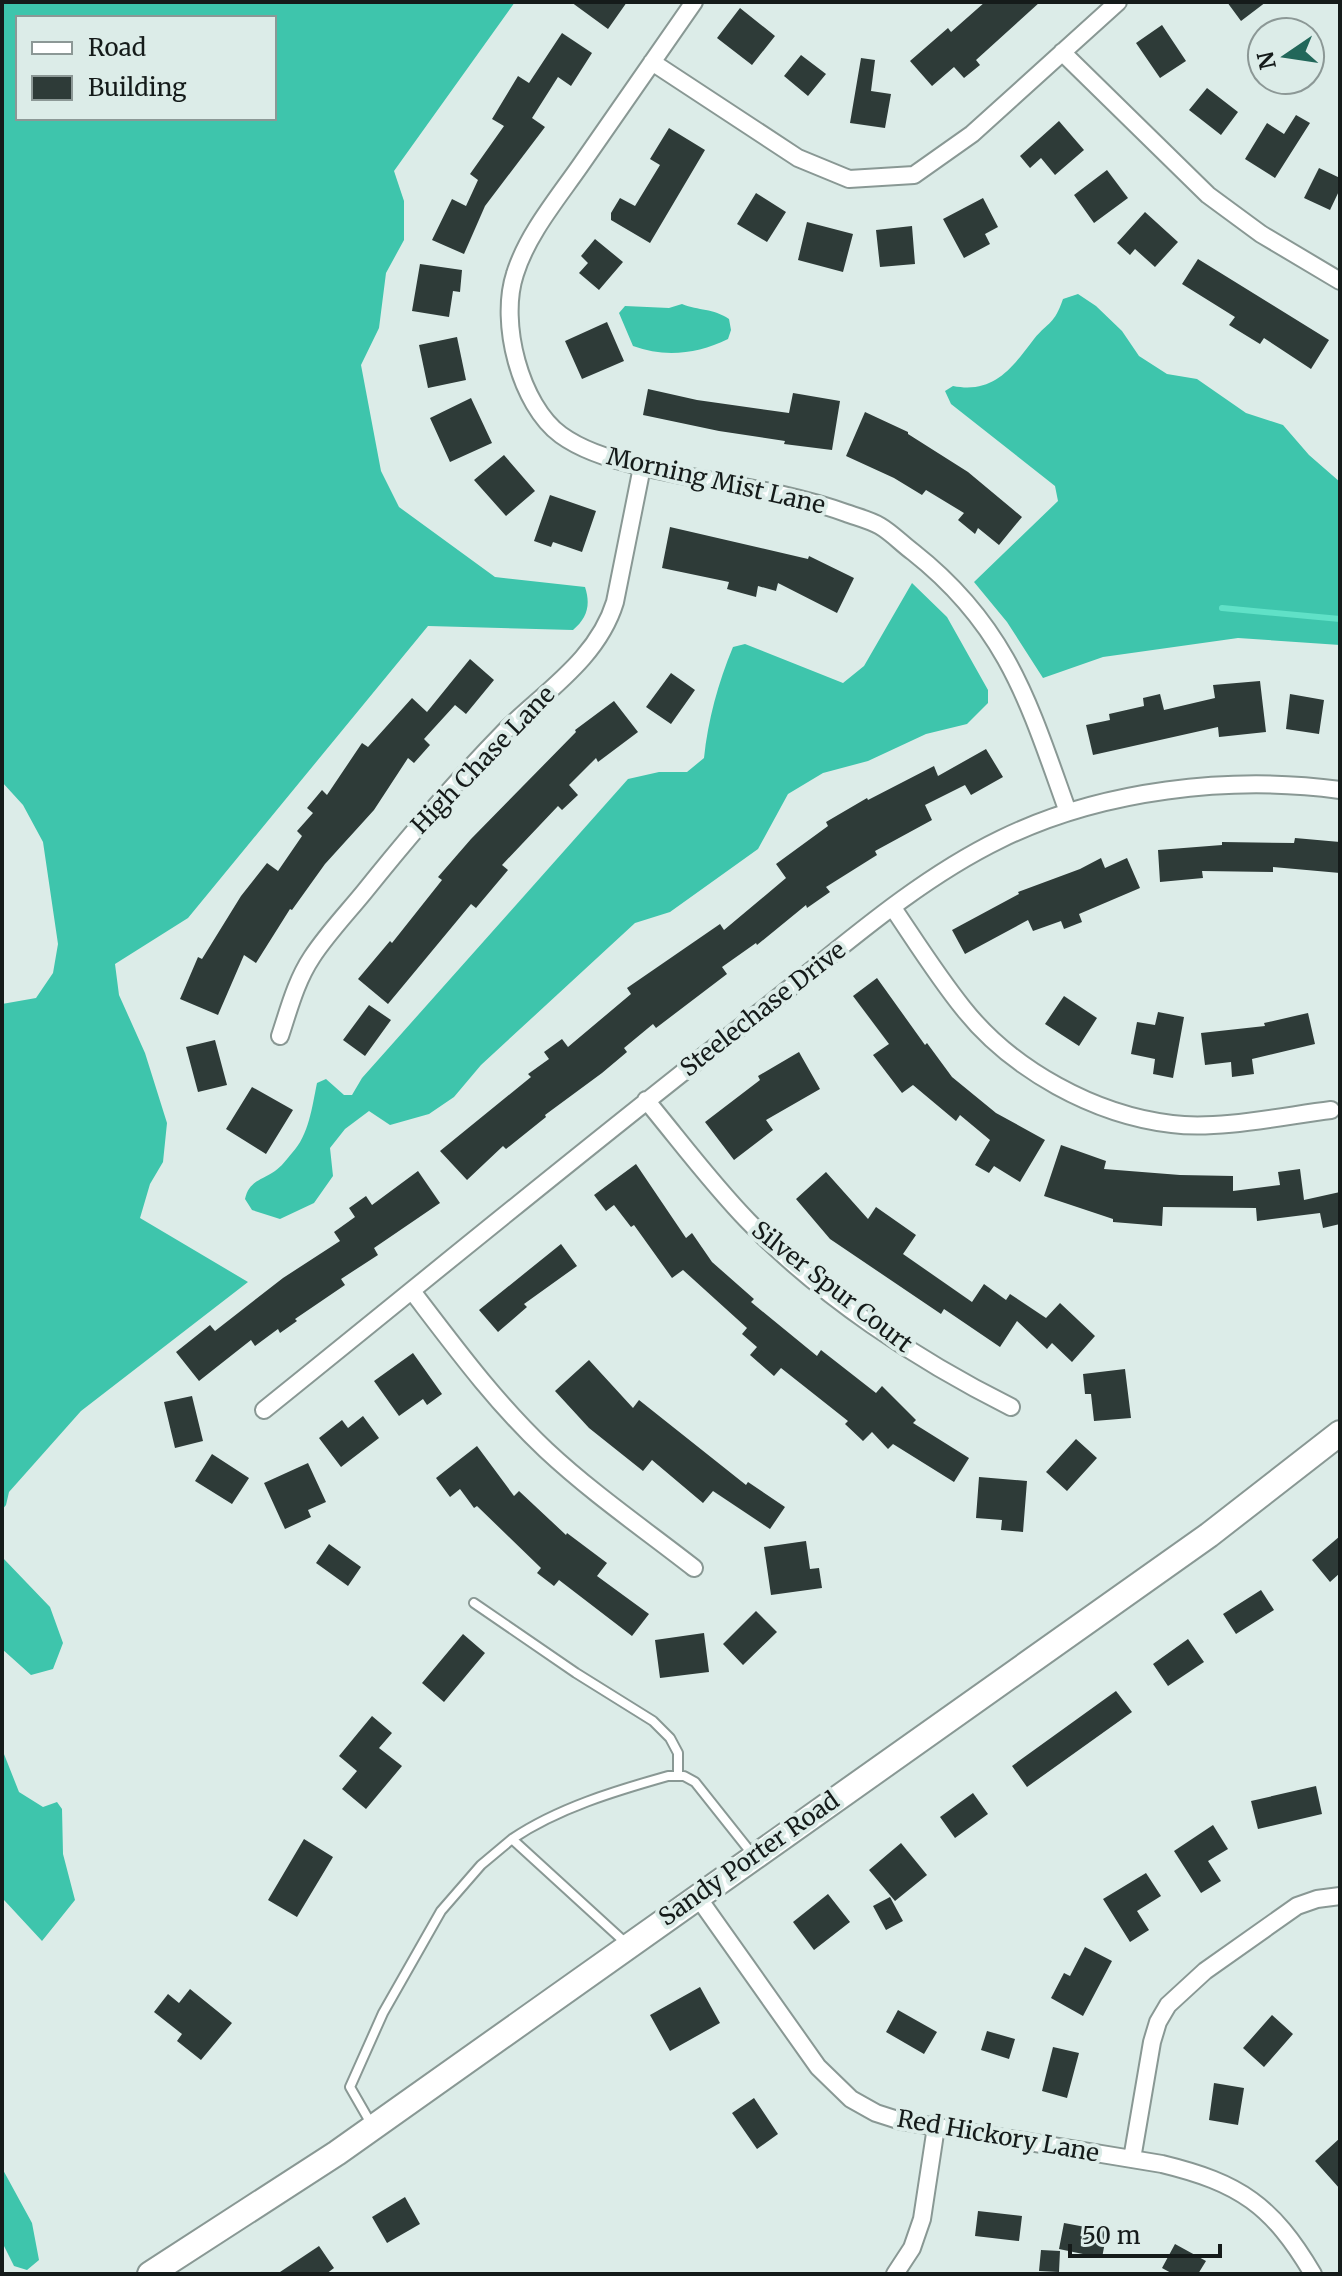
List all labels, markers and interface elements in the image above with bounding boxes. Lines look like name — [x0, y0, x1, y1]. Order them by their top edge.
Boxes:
legend — [16, 16, 276, 120]
north arrow — [1246, 16, 1326, 96]
text: Road — [88, 32, 146, 63]
text: N — [1251, 48, 1282, 72]
text: Building — [88, 72, 187, 103]
street label: Morning Mist Lane — [604, 440, 828, 521]
street label: High Chase Lane — [404, 679, 561, 840]
street label: Steelechase Drive — [674, 934, 852, 1083]
street label: Silver Spur Court — [746, 1214, 919, 1359]
street label: Sandy Porter Road — [652, 1785, 845, 1932]
street label: Red Hickory Lane — [895, 2102, 1101, 2169]
scale bar — [1070, 2208, 1220, 2258]
text: 50 m — [1082, 2220, 1141, 2251]

